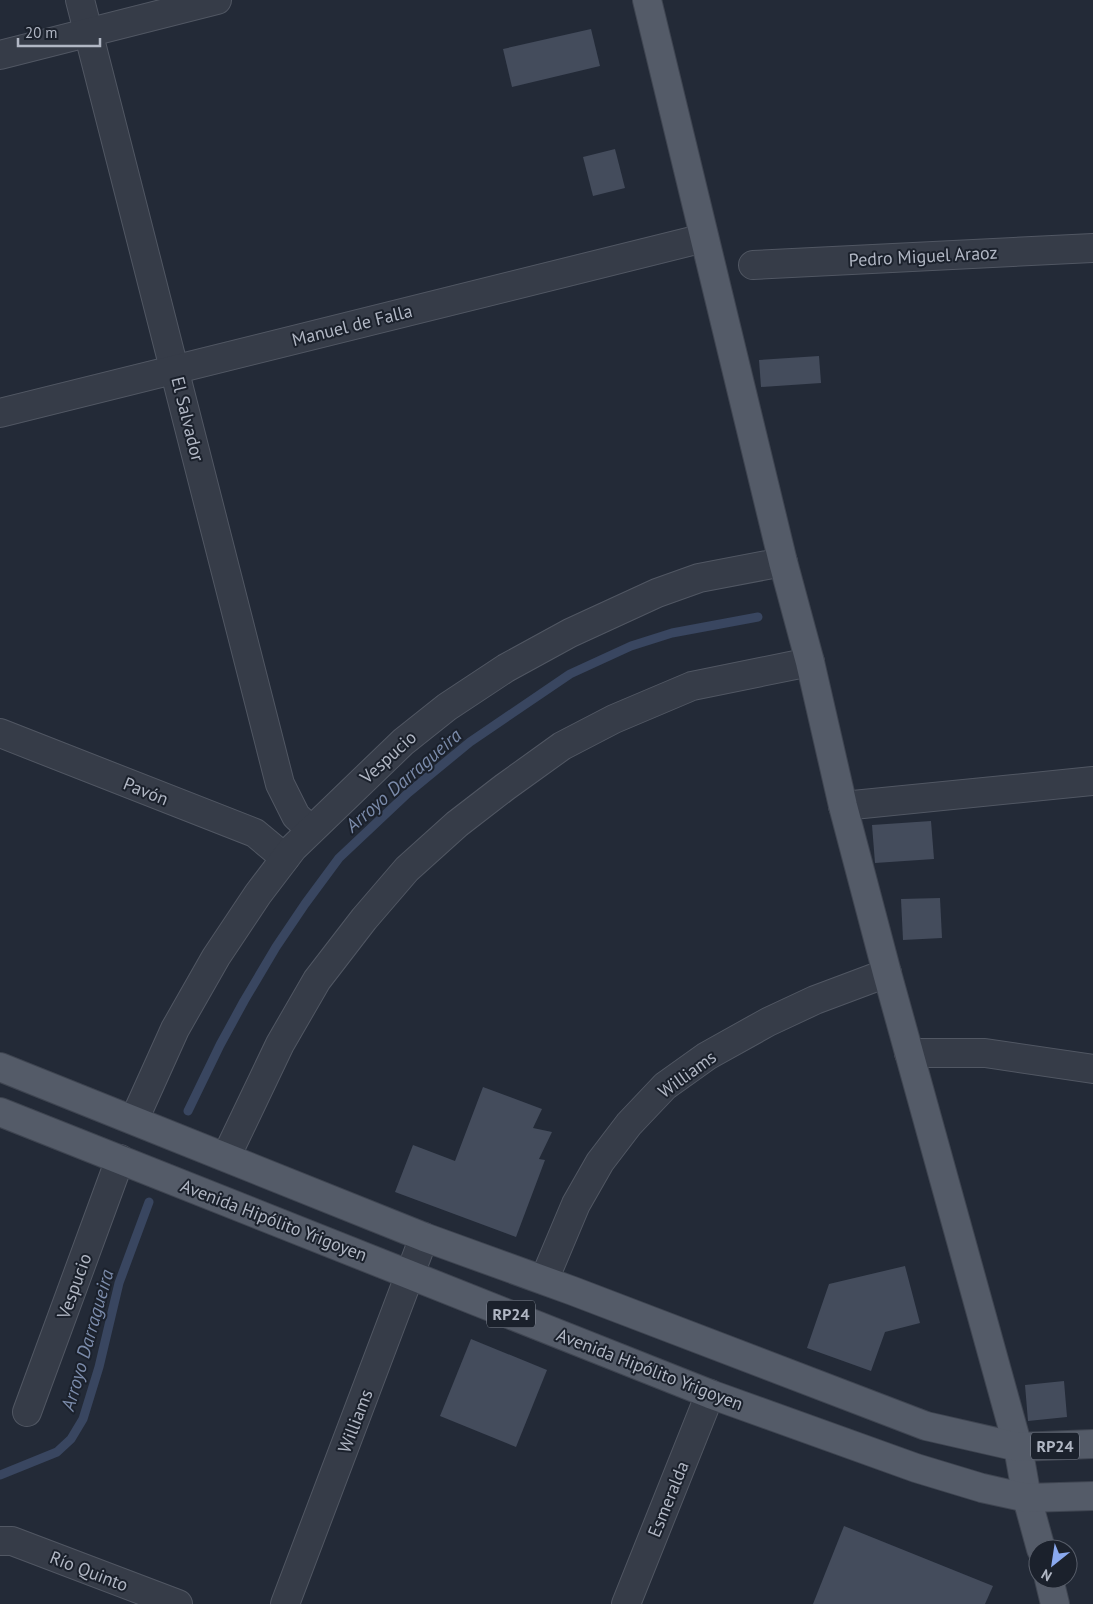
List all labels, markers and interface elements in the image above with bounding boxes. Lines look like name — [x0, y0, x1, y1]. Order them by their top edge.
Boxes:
scale bar — [18, 15, 100, 47]
text: 20 m — [25, 23, 58, 42]
street label: Pedro Miguel Araoz — [848, 241, 998, 271]
street label: Manuel de Falla — [289, 299, 415, 351]
street label: El Salvador — [166, 374, 210, 464]
water label: Arroyo Darragueira — [339, 723, 466, 838]
street label: Vespucio — [354, 726, 421, 789]
street label: Pavón — [120, 772, 172, 810]
street label: Williams — [653, 1045, 721, 1103]
street label: Avenida Hipólito Yrigoyen — [178, 1174, 370, 1266]
street label: Vespucio — [51, 1250, 96, 1323]
water label: Arroyo Darragueira — [55, 1266, 119, 1414]
road number: RP24 — [487, 1300, 535, 1328]
street label: Avenida Hipólito Yrigoyen — [554, 1323, 746, 1415]
street label: Williams — [332, 1386, 378, 1456]
road number: RP24 — [1031, 1432, 1079, 1460]
street label: Esmeralda — [642, 1458, 694, 1540]
north arrow — [1028, 1539, 1078, 1589]
street label: Río Quinto — [47, 1546, 131, 1596]
text: N — [1038, 1565, 1055, 1585]

